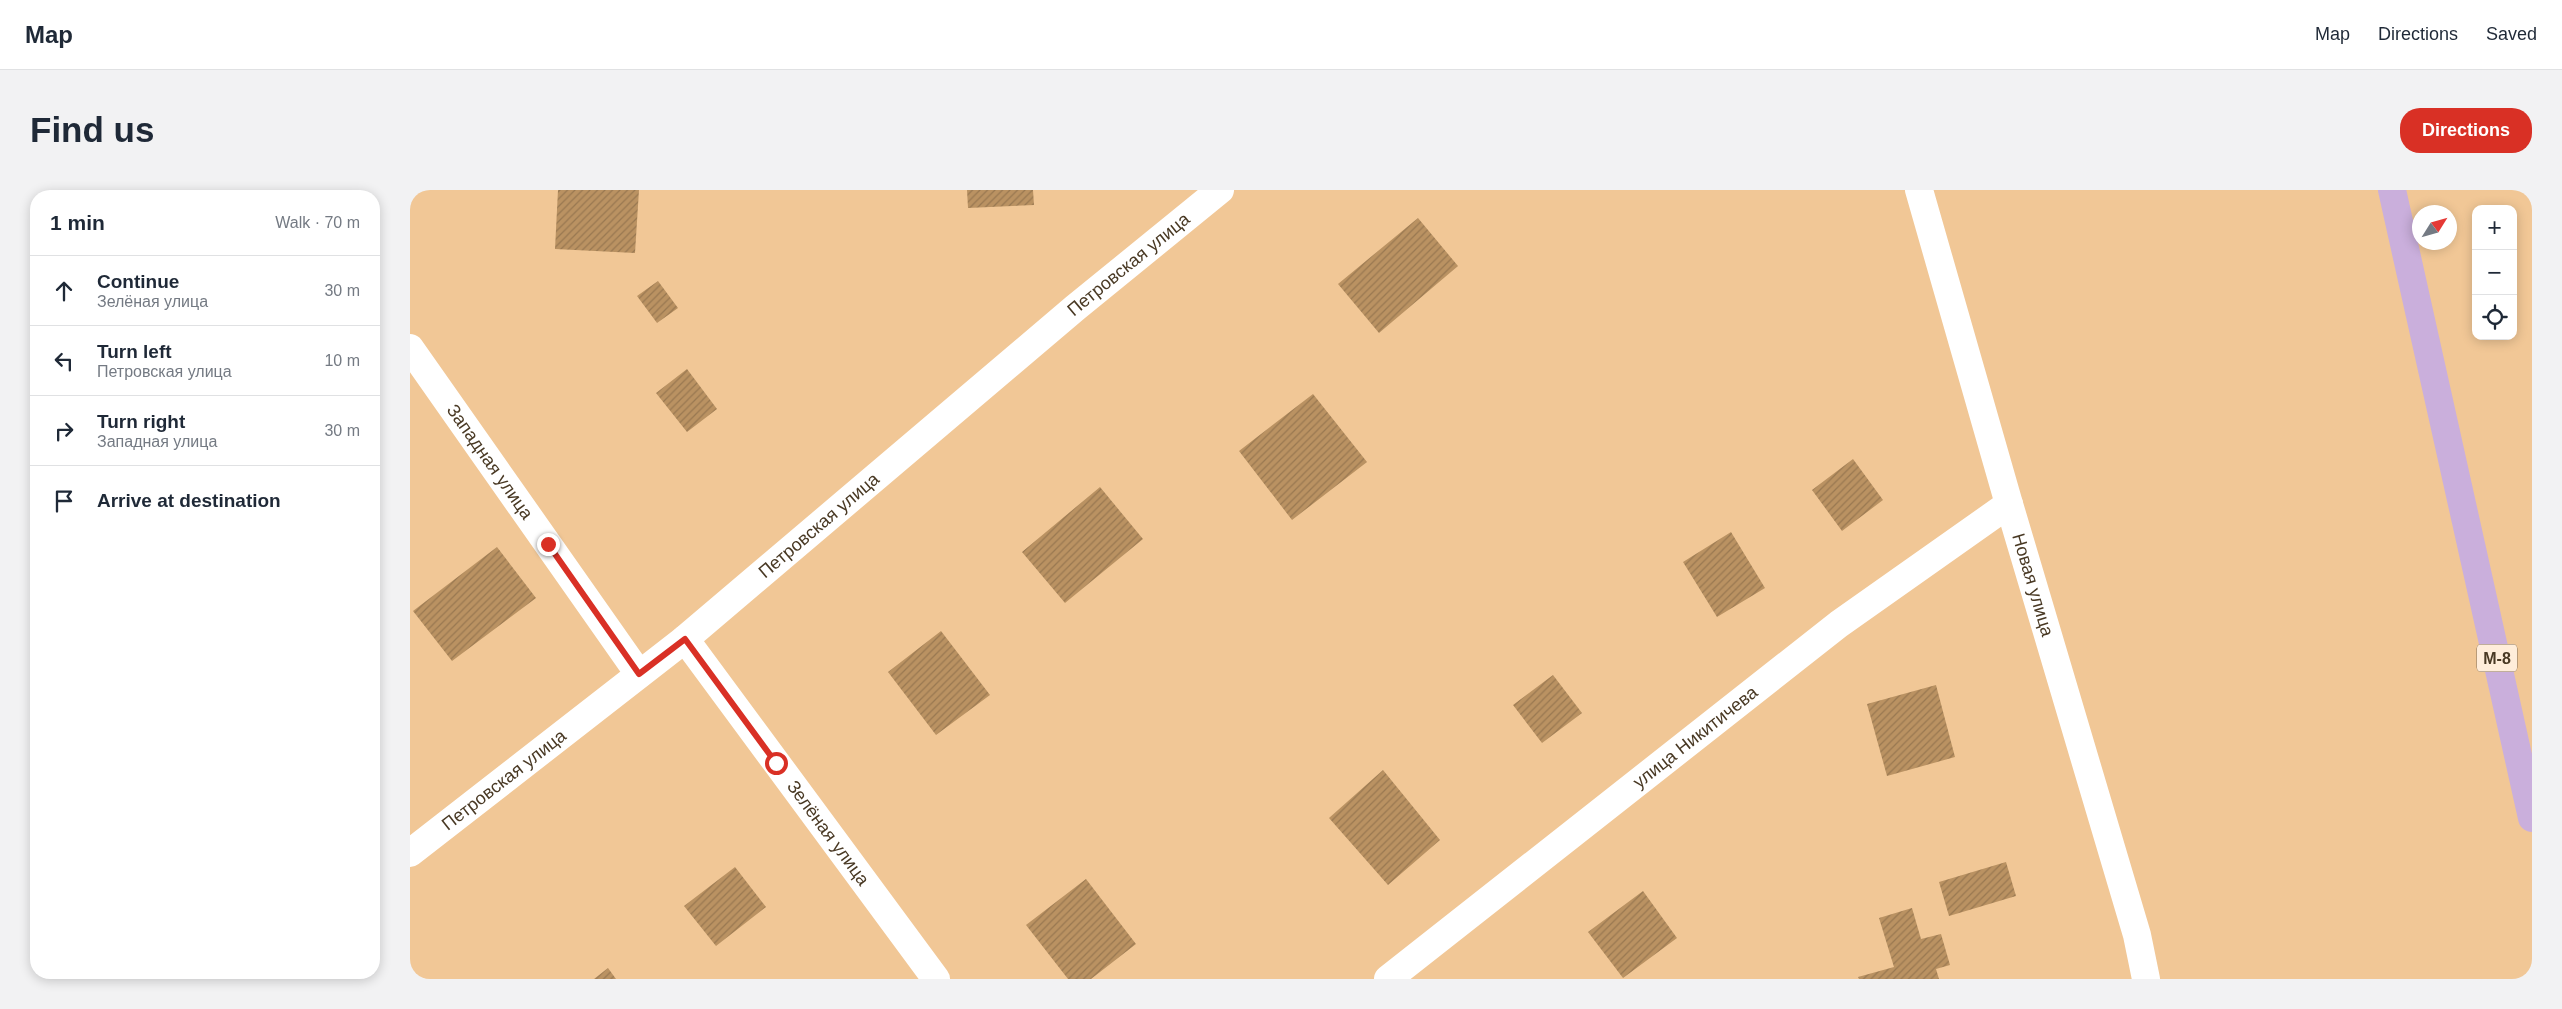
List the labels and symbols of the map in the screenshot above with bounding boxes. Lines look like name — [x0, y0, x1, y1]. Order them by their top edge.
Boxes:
north arrow — [2412, 205, 2457, 250]
street label: Петровская улица — [1063, 208, 1194, 320]
street label: Западная улица — [443, 401, 538, 524]
street label: Петровская улица — [755, 468, 884, 582]
street label: Новая улица — [2008, 531, 2058, 640]
route end — [537, 533, 560, 556]
road number: М-8 — [2477, 644, 2517, 672]
street label: улица Никитичева — [1629, 681, 1762, 792]
street label: Петровская улица — [438, 725, 571, 834]
route start — [765, 752, 788, 775]
street label: Зелёная улица — [783, 777, 874, 890]

